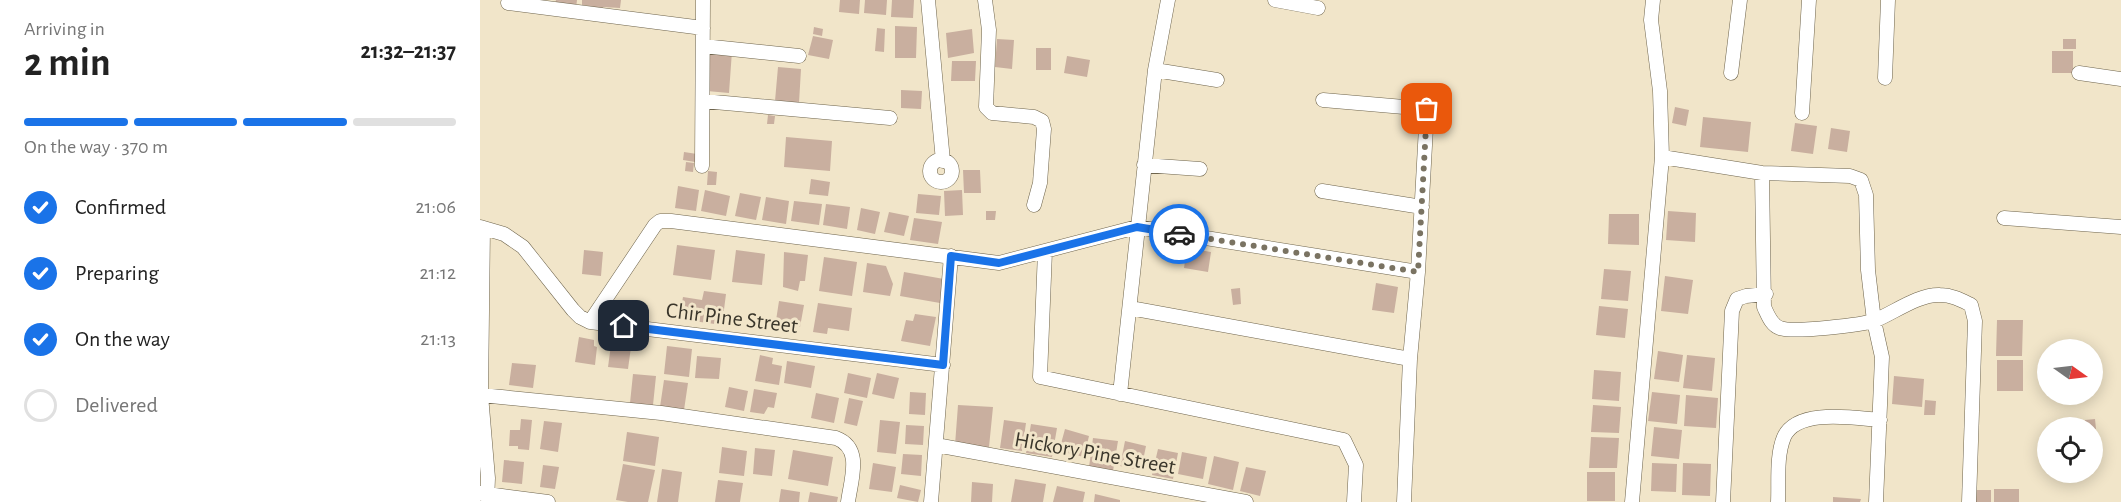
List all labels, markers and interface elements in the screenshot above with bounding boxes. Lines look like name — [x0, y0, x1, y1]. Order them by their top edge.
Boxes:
text: Arriving in — [24, 19, 105, 39]
text: 21:32–21:37 — [360, 40, 456, 62]
text: 2 min — [24, 44, 111, 83]
pin — [1401, 83, 1452, 134]
icon: bag — [1410, 92, 1443, 125]
text: On the way · 370 m — [24, 137, 168, 157]
icon: check — [24, 191, 57, 224]
text: Confirmed — [75, 196, 166, 218]
text: 21:06 — [415, 197, 456, 217]
courier — [1149, 204, 1209, 264]
icon: car — [1163, 218, 1196, 251]
icon: check — [24, 257, 57, 290]
text: Preparing — [75, 262, 159, 284]
text: 21:12 — [419, 263, 456, 283]
street label: Chir Pine Street — [665, 299, 799, 337]
pin — [598, 300, 649, 351]
icon: home — [607, 309, 640, 342]
icon: check — [24, 323, 57, 356]
text: On the way — [75, 328, 170, 350]
text: 21:13 — [420, 329, 456, 349]
north arrow — [2037, 339, 2103, 405]
map controls — [2037, 339, 2103, 483]
text: Delivered — [75, 394, 158, 416]
button: locate — [2037, 417, 2103, 483]
street label: Hickory Pine Street — [1013, 428, 1177, 478]

